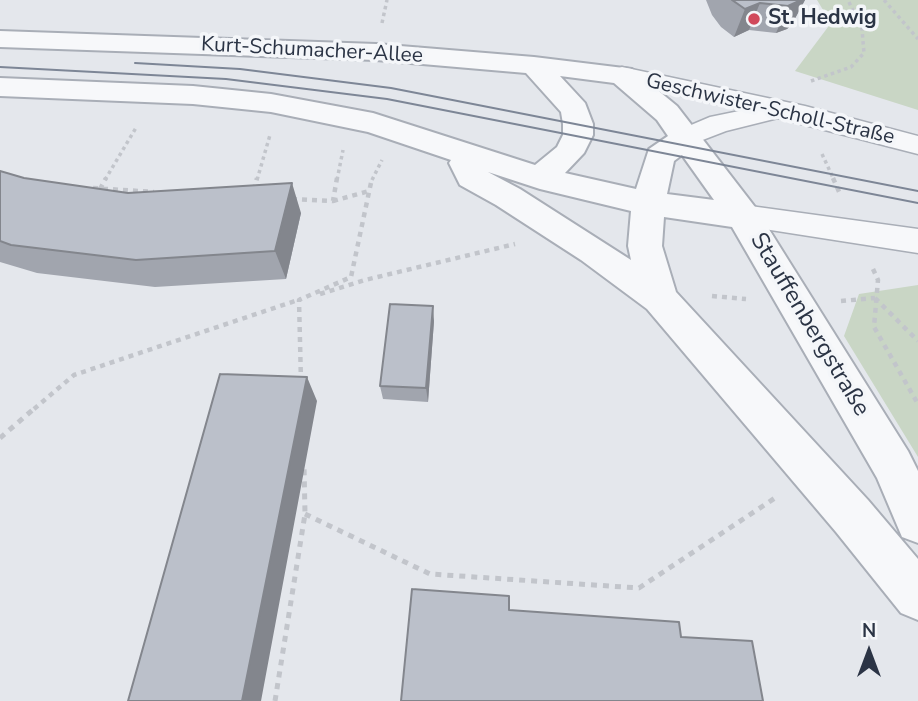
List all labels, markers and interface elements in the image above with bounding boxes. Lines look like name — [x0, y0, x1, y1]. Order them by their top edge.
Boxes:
place label: St. Hedwig — [768, 6, 877, 32]
marker: St. Hedwig — [746, 11, 762, 27]
street label: Kurt-Schumacher-Allee — [200, 33, 424, 69]
street label: Geschwister-Scholl-Straße — [643, 69, 897, 151]
street label: Stauffenbergstraße — [743, 228, 875, 422]
north arrow — [834, 617, 904, 687]
text: N — [862, 618, 876, 644]

